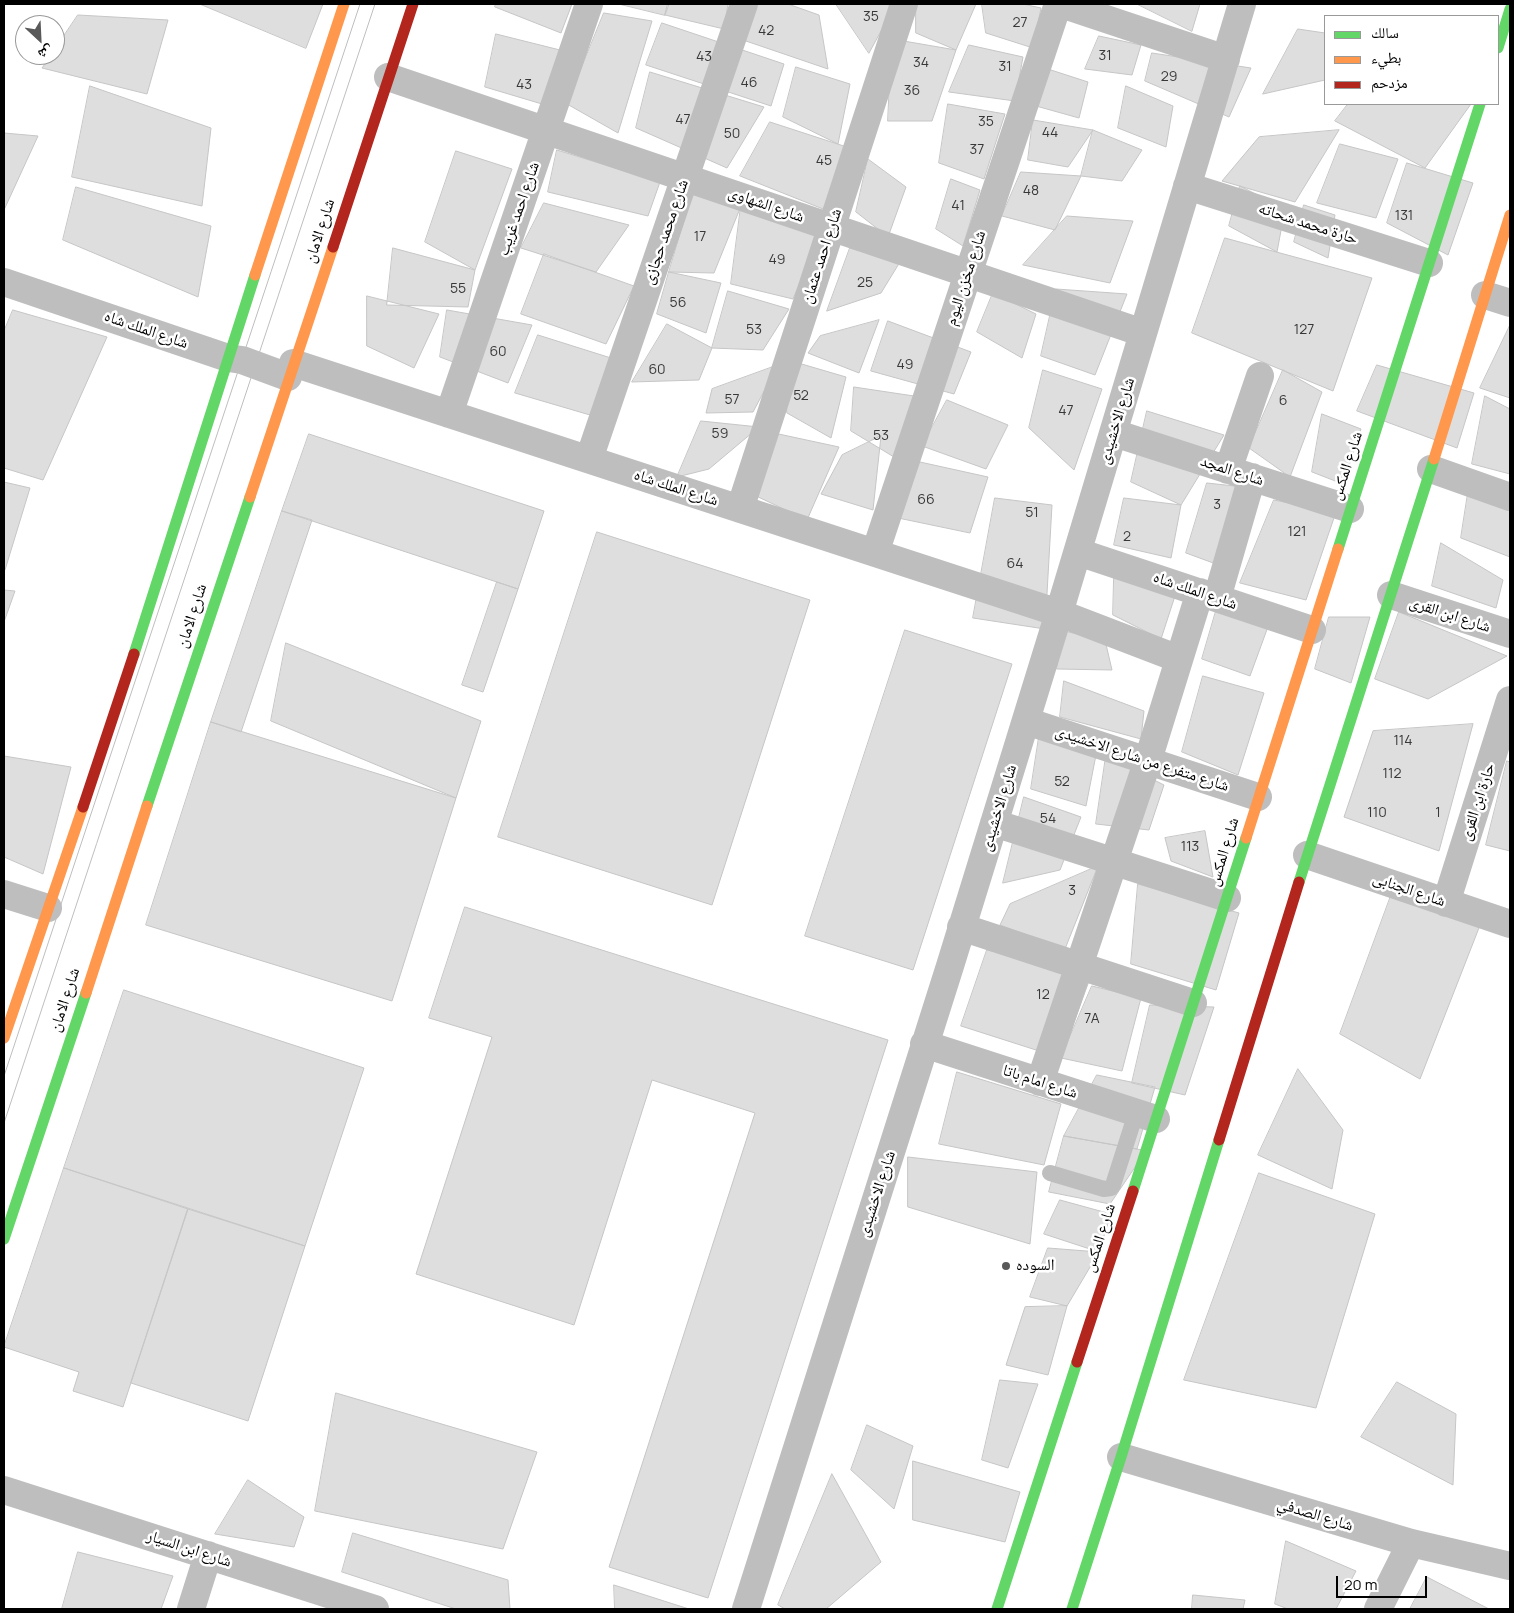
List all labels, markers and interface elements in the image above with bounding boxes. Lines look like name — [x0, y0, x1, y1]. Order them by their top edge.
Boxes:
house number: 35 — [863, 9, 879, 25]
north arrow — [15, 15, 65, 65]
house number: 27 — [1012, 15, 1028, 31]
legend — [1324, 15, 1499, 105]
text: سالك — [1371, 22, 1399, 43]
house number: 42 — [758, 23, 774, 39]
text: ش — [35, 41, 57, 65]
text: بطيء — [1371, 47, 1401, 68]
house number: 31 — [1098, 48, 1112, 64]
house number: 43 — [696, 49, 712, 65]
house number: 34 — [913, 55, 929, 71]
house number: 31 — [998, 59, 1012, 75]
house number: 29 — [1161, 69, 1177, 85]
text: مزدحم — [1371, 72, 1408, 93]
house number: 46 — [741, 75, 757, 91]
house number: 43 — [516, 77, 532, 93]
house number: 36 — [904, 83, 920, 99]
house number: 47 — [675, 112, 691, 128]
house number: 35 — [978, 114, 994, 130]
house number: 44 — [1042, 125, 1058, 141]
house number: 50 — [724, 126, 740, 142]
house number: 37 — [970, 142, 984, 158]
house number: 45 — [816, 153, 832, 169]
street label: شارع احمد غريب — [494, 159, 544, 259]
street label: شارع محمد حجازى — [639, 177, 693, 287]
street label: شارع الشهاوى — [726, 183, 806, 227]
house number: 48 — [1023, 183, 1039, 199]
street label: شارع الامان — [301, 196, 339, 266]
house number: 41 — [951, 198, 965, 214]
street label: حارة محمد شحاته — [1256, 199, 1360, 249]
street label: شارع احمد عثمان — [798, 206, 846, 306]
house number: 131 — [1395, 208, 1413, 224]
street label: شارع مخزن اليوم — [942, 228, 990, 328]
house number: 17 — [694, 229, 706, 245]
house number: 49 — [769, 252, 785, 268]
house number: 25 — [857, 275, 873, 291]
house number: 55 — [450, 281, 466, 297]
house number: 56 — [670, 295, 686, 311]
street label: شارع الملك شاه — [102, 307, 190, 353]
house number: 53 — [746, 322, 762, 338]
house number: 127 — [1294, 322, 1314, 338]
house number: 60 — [489, 344, 507, 360]
house number: 49 — [897, 357, 913, 373]
house number: 60 — [648, 362, 666, 378]
street label: شارع الاخشيدى — [1095, 375, 1139, 467]
house number: 52 — [793, 388, 809, 404]
house number: 57 — [724, 392, 740, 408]
house number: 6 — [1279, 393, 1287, 409]
house number: 47 — [1058, 403, 1074, 419]
house number: 59 — [712, 426, 728, 442]
house number: 53 — [873, 428, 889, 444]
street label: شارع المكس — [1327, 429, 1367, 503]
street label: شارع المجد — [1198, 452, 1266, 490]
street label: شارع الملك شاه — [631, 465, 721, 511]
house number: 66 — [917, 492, 935, 508]
house number: 3 — [1213, 497, 1221, 513]
house number: 51 — [1025, 505, 1039, 521]
house number: 121 — [1288, 524, 1306, 540]
house number: 2 — [1123, 529, 1131, 545]
house number: 64 — [1007, 556, 1023, 572]
street label: شارع الملك شاه — [1151, 568, 1239, 614]
street label: شارع الامان — [173, 581, 211, 651]
street label: شارع ابن القرى — [1407, 593, 1493, 637]
street label: شارع متفرع من شارع الاخشيدى — [1053, 722, 1231, 796]
house number: 114 — [1393, 733, 1413, 749]
street label: حارة ابن القرى — [1456, 761, 1500, 843]
street label: شارع الاخشيدى — [977, 762, 1021, 854]
house number: 112 — [1383, 766, 1401, 782]
house number: 52 — [1054, 774, 1070, 790]
house number: 110 — [1367, 805, 1387, 821]
house number: 1 — [1435, 805, 1441, 821]
house number: 54 — [1040, 811, 1056, 827]
street label: شارع المكس — [1204, 815, 1244, 889]
house number: 113 — [1181, 839, 1199, 855]
street label: شارع الجنابى — [1370, 869, 1448, 911]
house number: 3 — [1068, 883, 1076, 899]
street label: شارع الامان — [46, 965, 84, 1035]
house number: 12 — [1036, 987, 1050, 1003]
house number: 7A — [1084, 1011, 1100, 1027]
street label: شارع امام باتا — [1000, 1061, 1080, 1103]
street label: شارع الاخشيدى — [854, 1148, 900, 1240]
street label: شارع المكس — [1080, 1201, 1120, 1275]
place label: السوده — [1016, 1256, 1054, 1276]
marker: السوده — [1000, 1260, 1012, 1272]
street label: شارع الصدفي — [1275, 1494, 1355, 1536]
street label: شارع ابن السيار — [144, 1526, 234, 1572]
scale bar — [1339, 1566, 1430, 1598]
text: 20 m — [1344, 1574, 1377, 1595]

